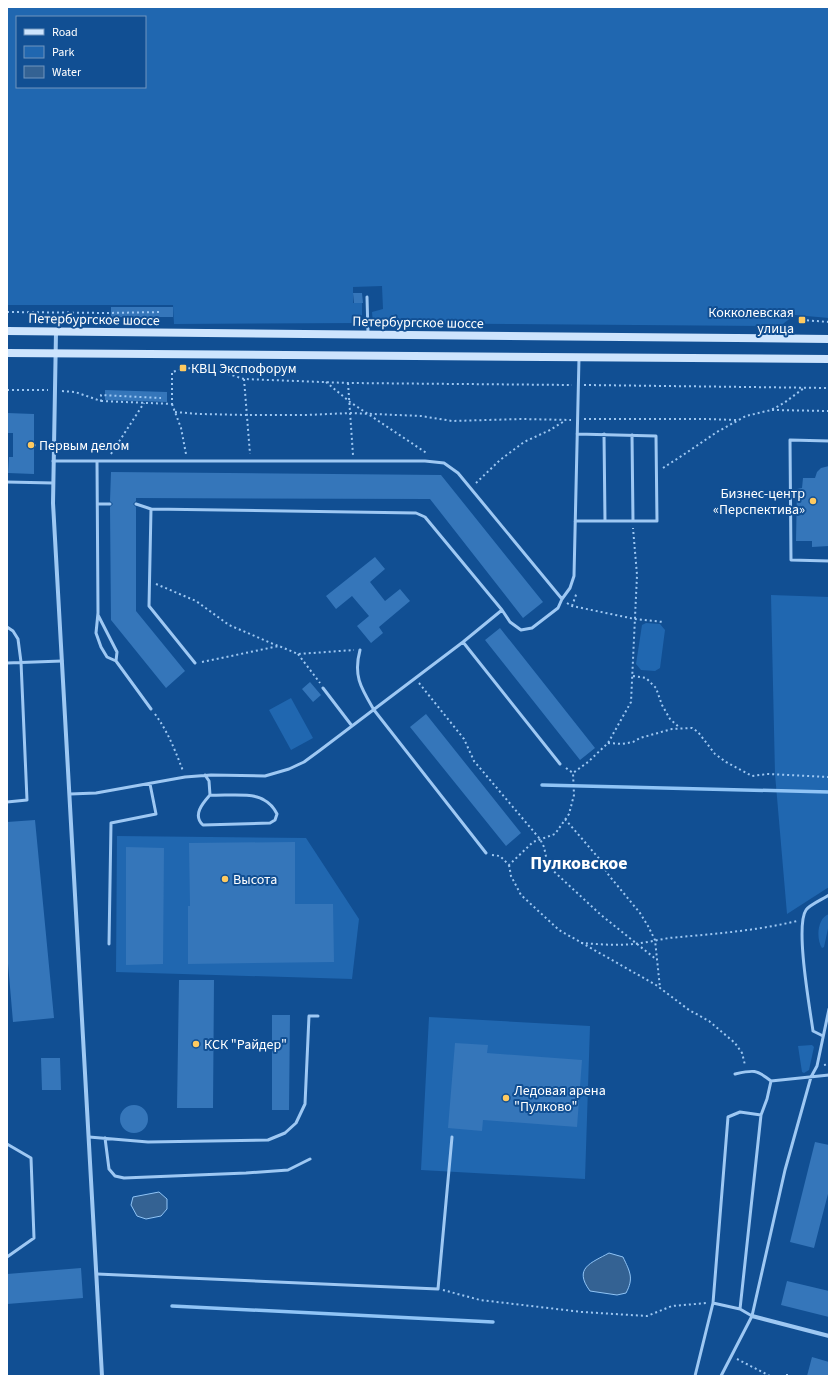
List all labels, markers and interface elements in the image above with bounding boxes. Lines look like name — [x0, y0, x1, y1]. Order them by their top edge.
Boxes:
legend — [16, 16, 146, 88]
text: Road — [52, 24, 78, 41]
text: Park — [52, 44, 74, 61]
text: Water — [52, 64, 82, 81]
place label: Кокколевская улица — [708, 303, 794, 339]
street label: Петербургское шоссе — [28, 309, 160, 331]
street label: Петербургское шоссе — [352, 312, 484, 334]
marker: Кокколевская улица — [797, 315, 807, 325]
place label: КВЦ Экспофорум — [191, 359, 297, 379]
marker: КВЦ Экспофорум — [178, 363, 188, 373]
place label: Первым делом — [39, 436, 129, 456]
marker: Первым делом — [26, 440, 36, 450]
place label: Бизнес-центр «Перспектива» — [713, 484, 805, 520]
marker: Бизнес-центр «Перспектива» — [808, 496, 818, 506]
district label: Пулковское — [530, 851, 628, 876]
place label: Высота — [233, 870, 277, 890]
marker: Высота — [220, 874, 230, 884]
place label: КСК "Райдер" — [204, 1035, 287, 1055]
marker: КСК "Райдер" — [191, 1039, 201, 1049]
place label: Ледовая арена "Пулково" — [514, 1081, 606, 1117]
marker: Ледовая арена "Пулково" — [501, 1093, 511, 1103]

